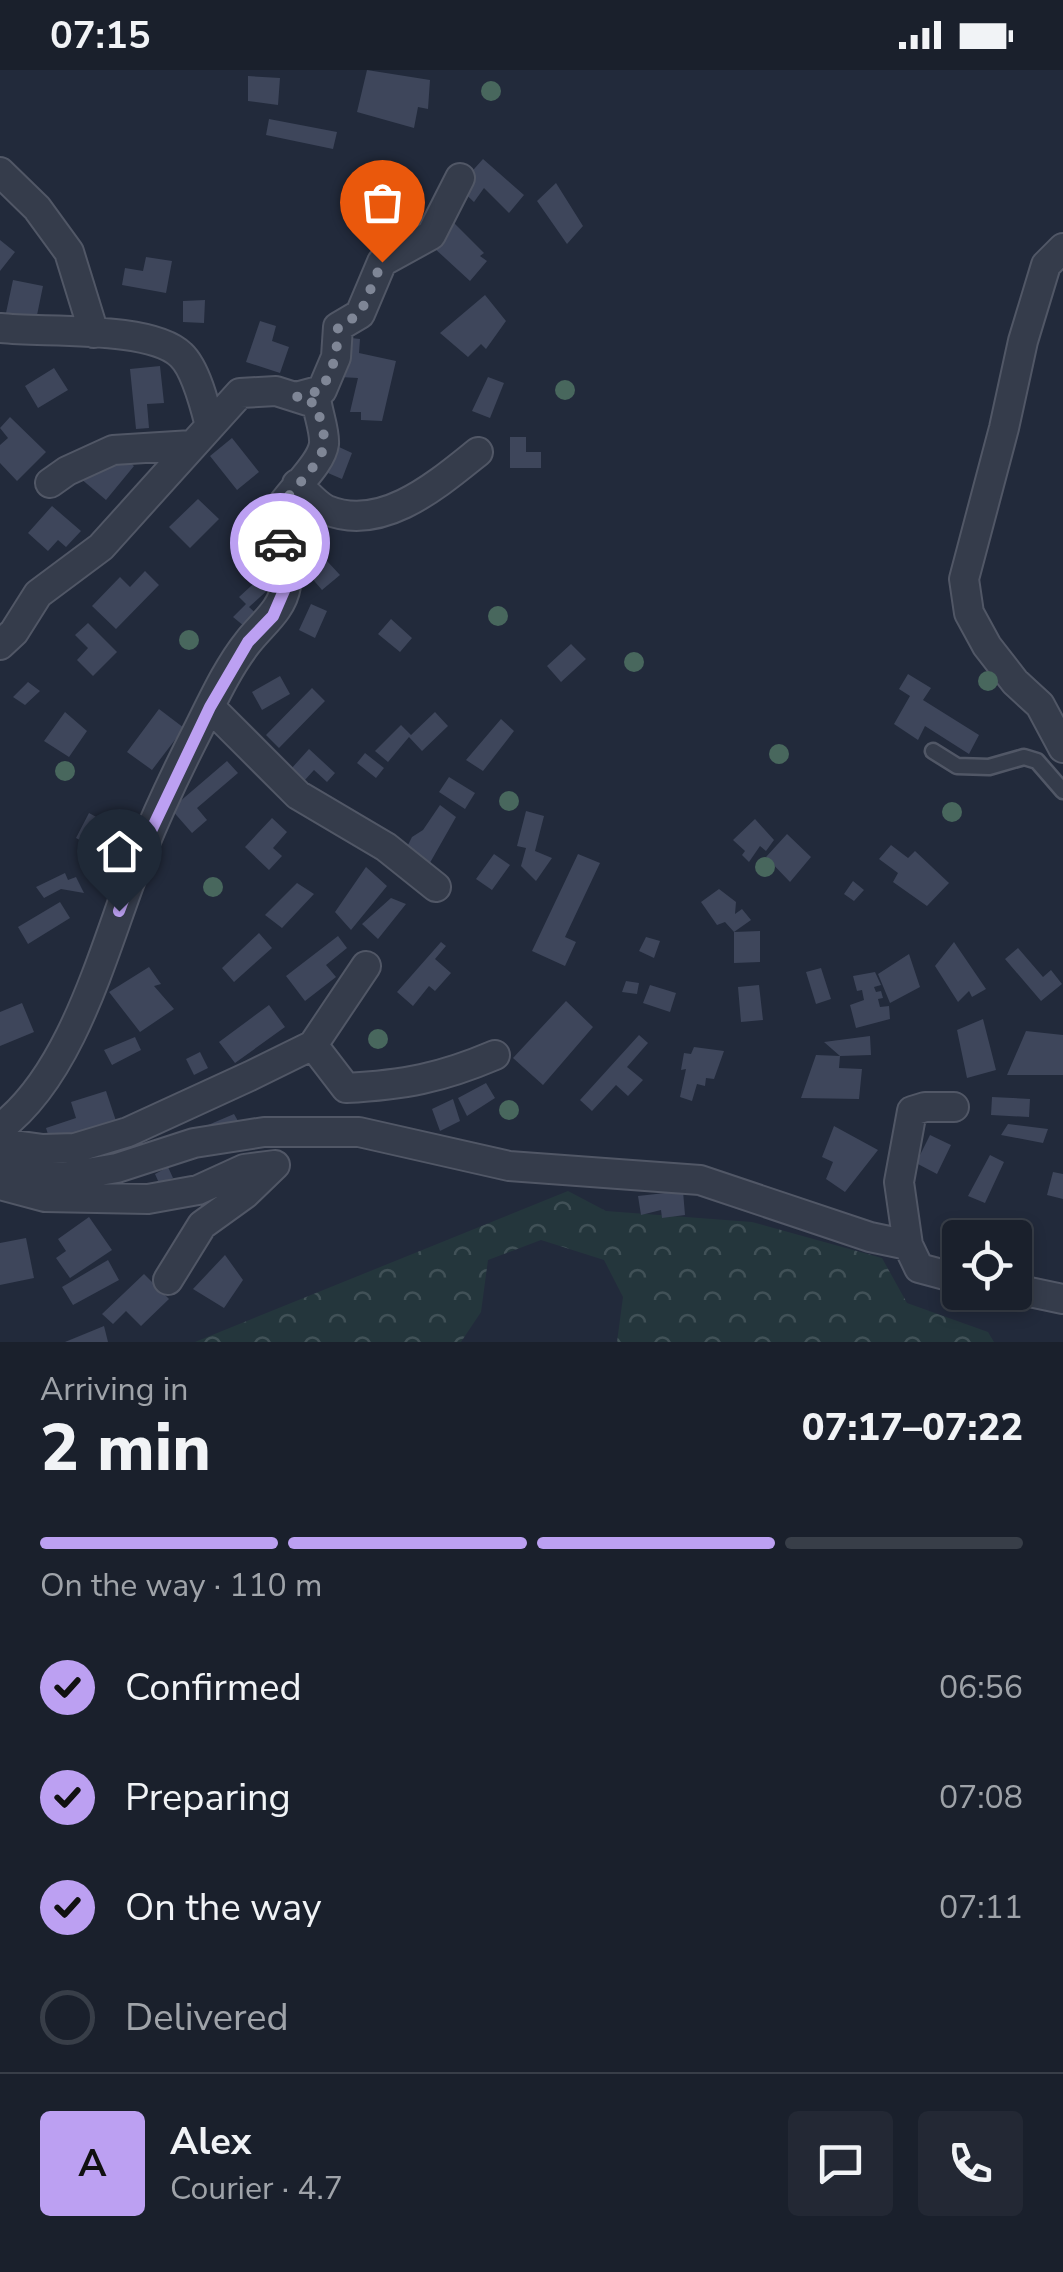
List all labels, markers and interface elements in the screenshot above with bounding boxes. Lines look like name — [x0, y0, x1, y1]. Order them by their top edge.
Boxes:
text: 07:15 — [50, 10, 151, 61]
pin — [340, 160, 425, 263]
icon: bag — [355, 175, 410, 230]
courier — [230, 493, 330, 593]
icon: car — [253, 516, 308, 571]
pin — [77, 809, 162, 912]
icon: home — [92, 824, 147, 879]
map controls — [942, 1220, 1032, 1310]
button: locate — [942, 1220, 1032, 1310]
text: Arriving in — [40, 1368, 188, 1411]
text: 07:17–07:22 — [802, 1402, 1023, 1453]
text: 2 min — [40, 1404, 211, 1493]
text: On the way · 110 m — [40, 1564, 322, 1607]
icon: check — [40, 1660, 95, 1715]
text: Confirmed — [125, 1662, 302, 1713]
text: 06:56 — [939, 1666, 1023, 1709]
icon: check — [40, 1770, 95, 1825]
text: Preparing — [125, 1772, 291, 1823]
text: 07:08 — [939, 1776, 1023, 1819]
icon: check — [40, 1880, 95, 1935]
text: On the way — [125, 1882, 321, 1933]
text: 07:11 — [939, 1886, 1023, 1929]
text: Delivered — [125, 1992, 289, 2043]
button: chat — [788, 2111, 893, 2216]
button: phone — [918, 2111, 1023, 2216]
text: Alex — [170, 2116, 251, 2167]
text: A — [78, 2138, 107, 2189]
text: Courier · 4.7 — [170, 2167, 343, 2210]

